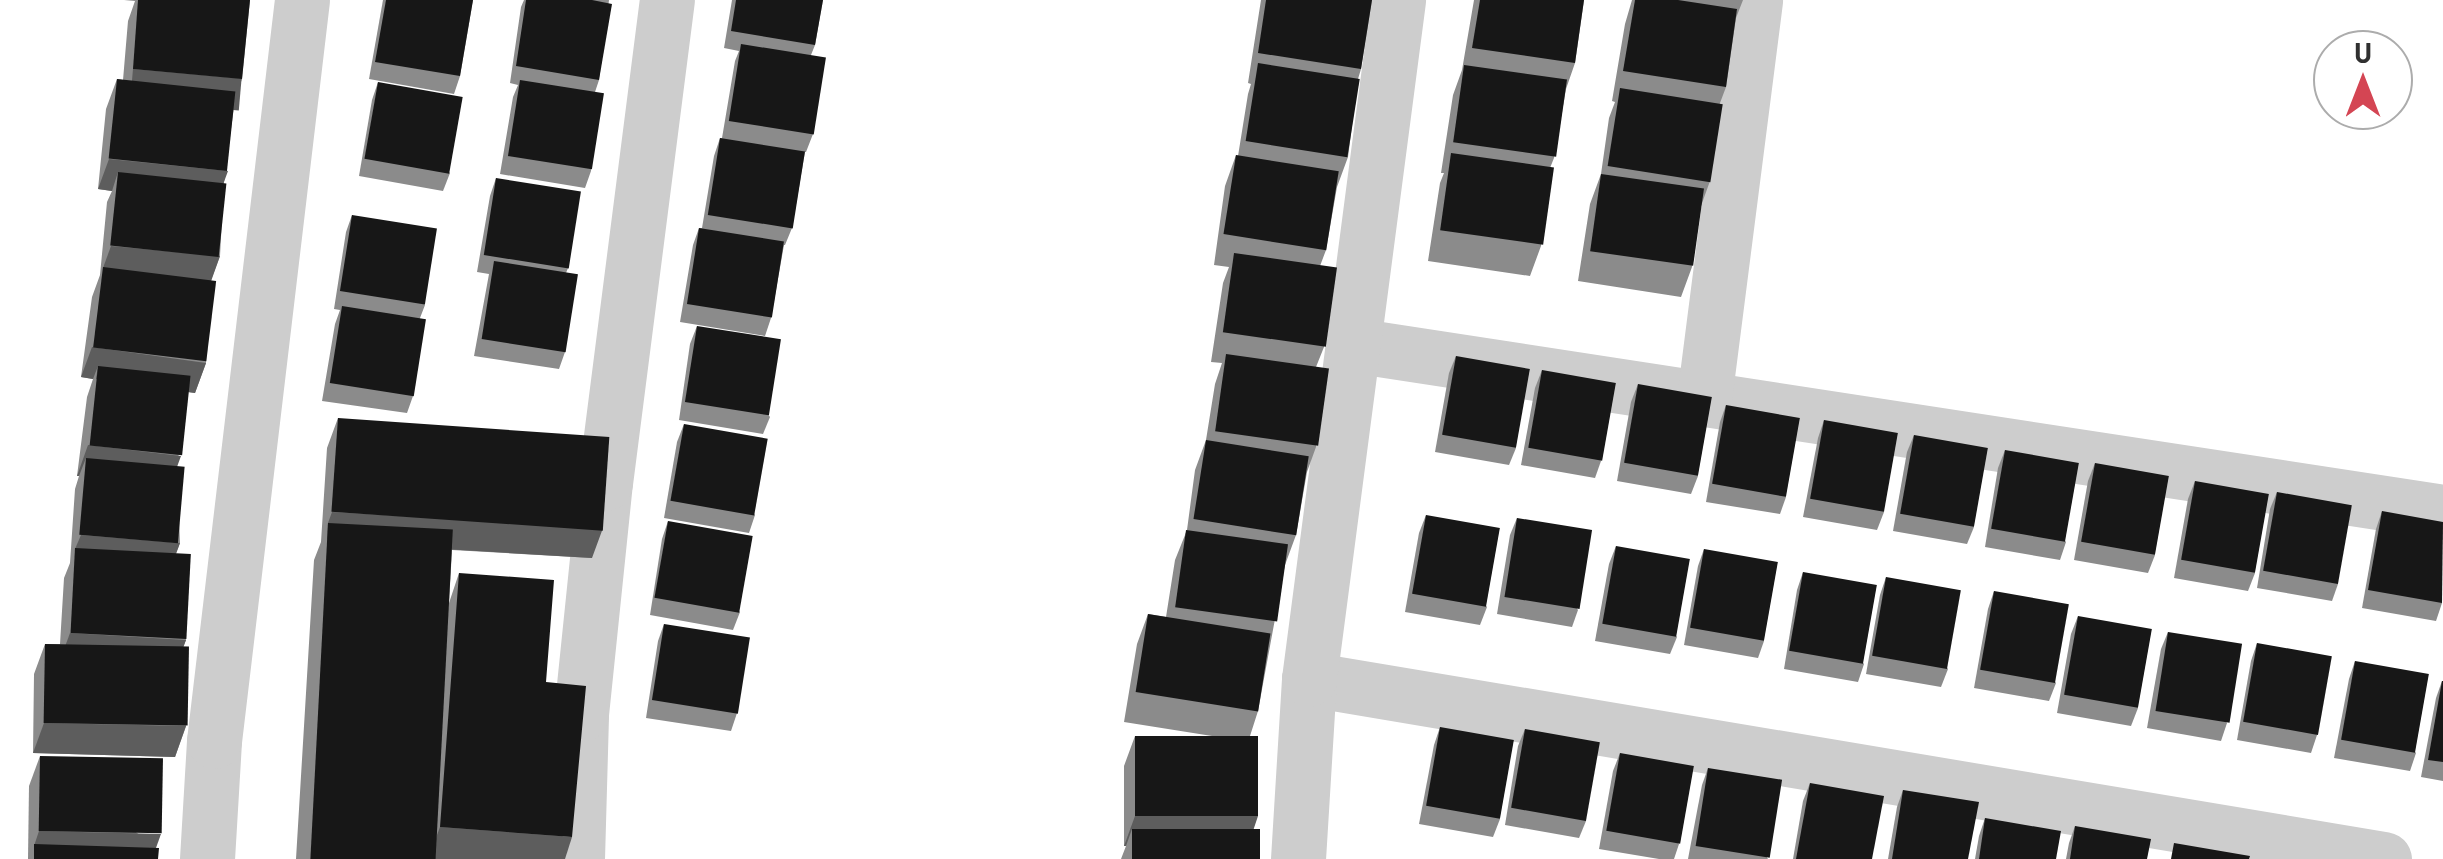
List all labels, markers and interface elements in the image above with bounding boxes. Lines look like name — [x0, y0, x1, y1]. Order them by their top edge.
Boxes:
north arrow — [2313, 30, 2413, 130]
text: U — [2354, 35, 2372, 69]

